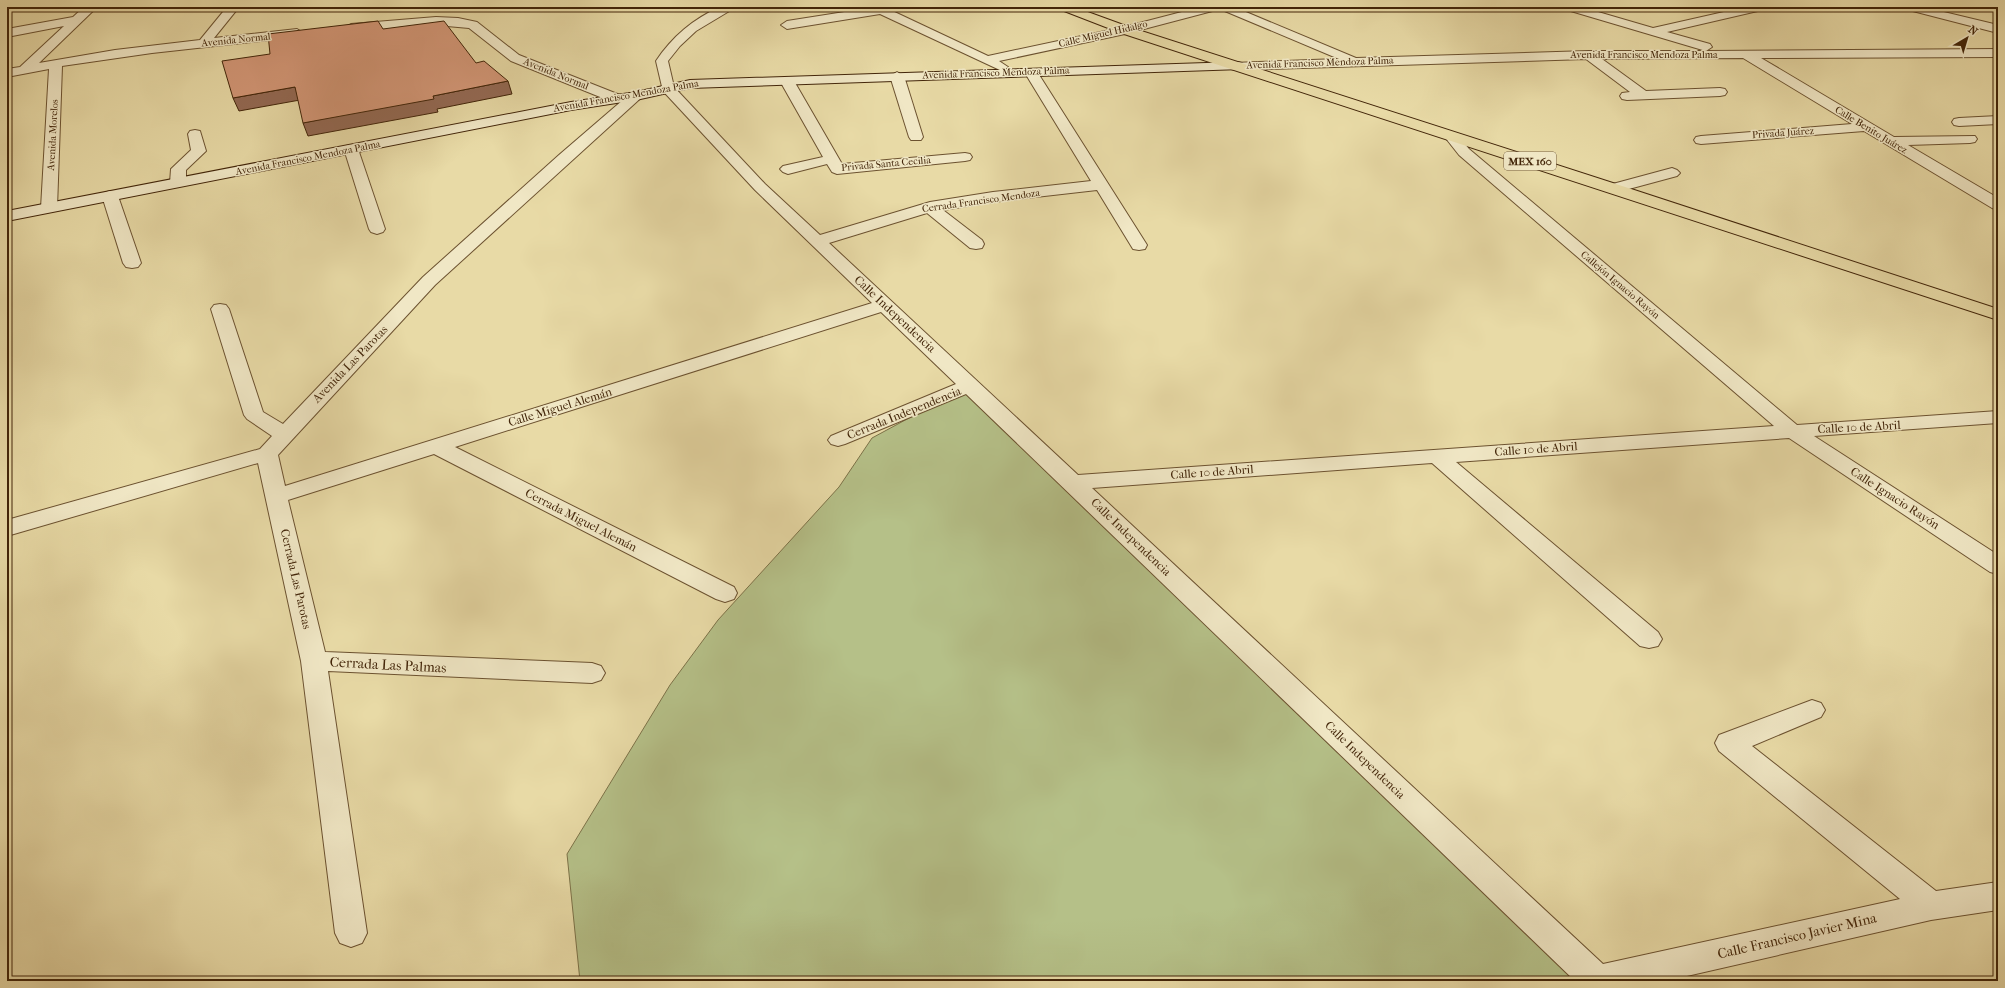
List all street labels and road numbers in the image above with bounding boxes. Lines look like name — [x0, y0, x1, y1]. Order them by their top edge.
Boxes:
street label: Calle Miguel Hidalgo — [1057, 18, 1149, 50]
street label: Avenida Normal — [200, 30, 271, 50]
street label: Avenida Francisco Mendoza Palma — [1569, 49, 1718, 61]
street label: Avenida Francisco Mendoza Palma — [1245, 54, 1394, 72]
street label: Avenida Normal — [521, 55, 591, 93]
street label: Avenida Francisco Mendoza Palma — [921, 64, 1070, 82]
street label: Avenida Francisco Mendoza Palma — [551, 77, 700, 115]
street label: Avenida Morelos — [45, 99, 61, 172]
street label: Calle Benito Juárez — [1833, 104, 1910, 157]
street label: Privada Juárez — [1752, 125, 1815, 141]
street label: Avenida Francisco Mendoza Palma — [234, 138, 382, 178]
road number: MEX 160 — [1504, 152, 1556, 170]
street label: Privada Santa Cecilia — [841, 154, 932, 174]
street label: Cerrada Francisco Mendoza — [921, 187, 1041, 215]
street label: Callejón Ignacio Rayón — [1578, 249, 1662, 322]
street label: Calle Independencia — [852, 273, 939, 356]
street label: Avenida Las Parotas — [309, 322, 391, 406]
street label: Cerrada Independencia — [845, 384, 963, 442]
street label: Calle Miguel Alemán — [506, 385, 614, 429]
street label: Calle 10 de Abril — [1817, 418, 1902, 436]
street label: Calle 10 de Abril — [1494, 439, 1579, 459]
street label: Calle 10 de Abril — [1170, 462, 1255, 482]
street label: Calle Ignacio Rayón — [1848, 464, 1942, 532]
street label: Cerrada Miguel Alemán — [523, 486, 639, 554]
street label: Calle Independencia — [1088, 495, 1174, 579]
street label: Cerrada Las Parotas — [278, 528, 314, 631]
street label: Cerrada Las Palmas — [329, 653, 447, 677]
street label: Calle Independencia — [1322, 718, 1408, 802]
street label: Calle Francisco Javier Mina — [1716, 909, 1879, 963]

